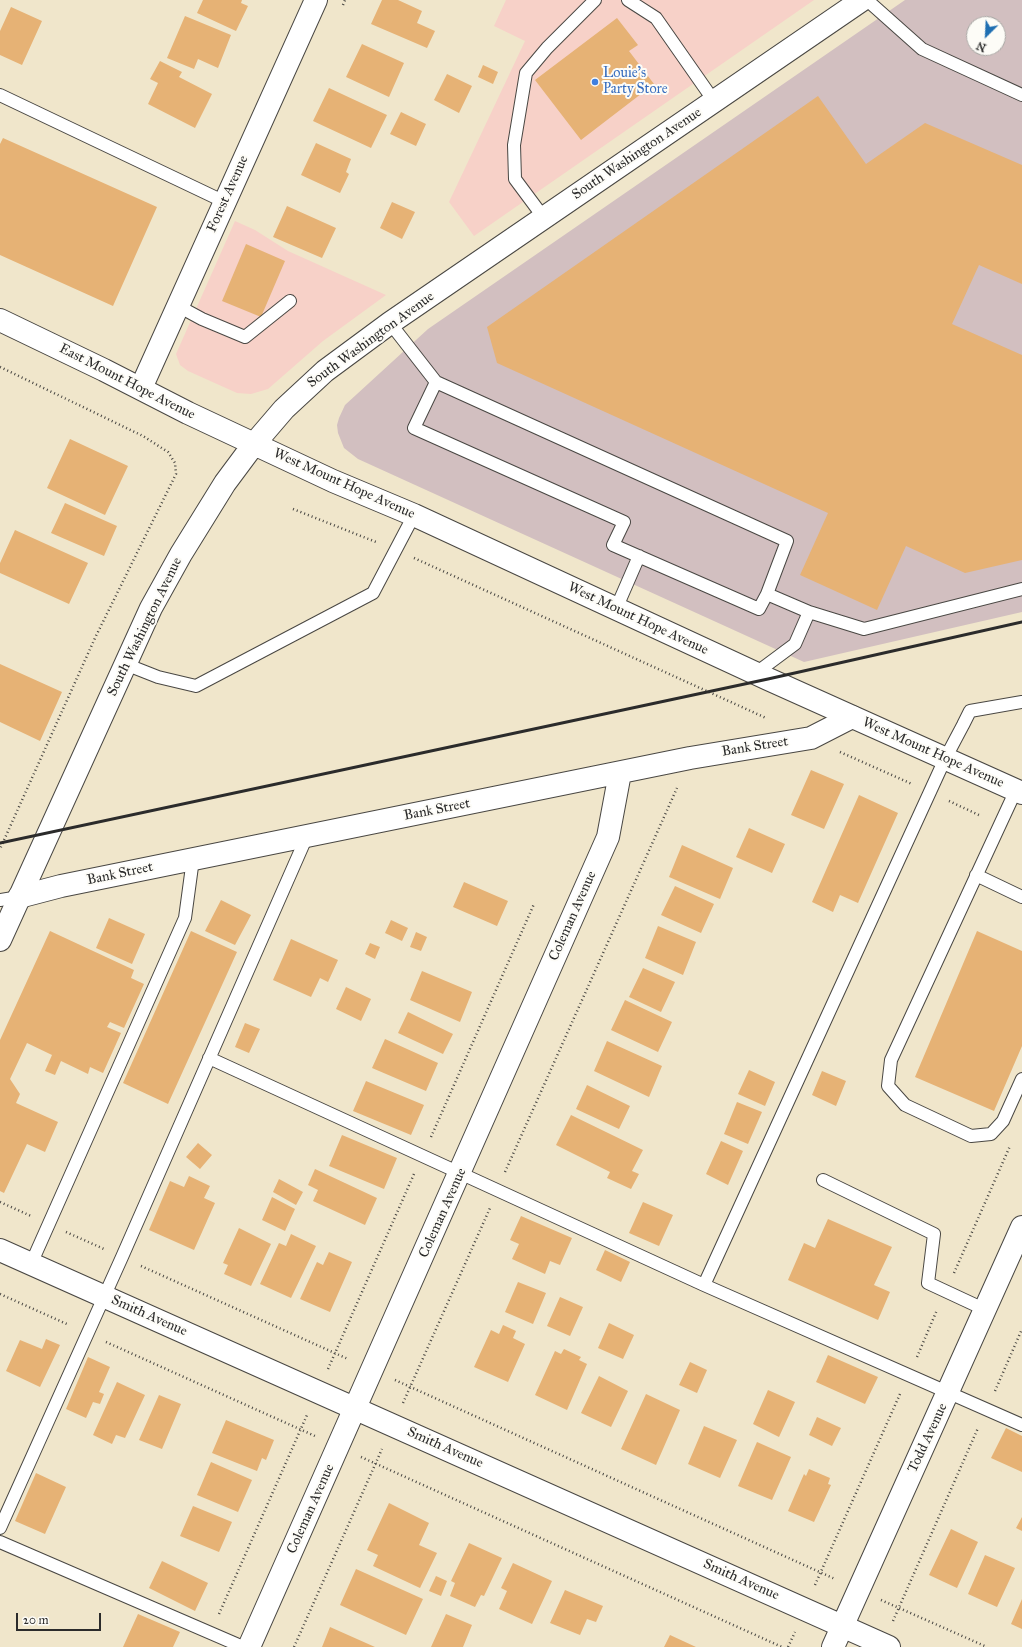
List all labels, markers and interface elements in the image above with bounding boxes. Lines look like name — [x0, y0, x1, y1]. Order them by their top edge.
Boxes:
north arrow — [966, 16, 1006, 56]
text: N — [974, 39, 988, 54]
place label: Louie's Party Store — [603, 66, 668, 98]
marker: Louie's Party Store — [590, 77, 600, 87]
street label: South Washington Avenue — [569, 104, 705, 204]
street label: Forest Avenue — [204, 153, 252, 235]
street label: South Washington Avenue — [304, 288, 438, 392]
street label: East Mount Hope Avenue — [56, 340, 198, 424]
street label: West Mount Hope Avenue — [271, 445, 417, 523]
street label: South Washington Avenue — [104, 555, 186, 699]
street label: West Mount Hope Avenue — [565, 579, 711, 659]
street label: West Mount Hope Avenue — [860, 714, 1006, 792]
street label: Bank Street — [721, 733, 789, 761]
street label: Bank Street — [402, 795, 472, 825]
street label: Bank Street — [85, 859, 155, 889]
street label: Coleman Avenue — [546, 868, 600, 964]
street label: Coleman Avenue — [416, 1165, 470, 1261]
street label: Smith Avenue — [108, 1292, 190, 1340]
street label: Todd Avenue — [905, 1401, 951, 1475]
street label: Smith Avenue — [404, 1424, 486, 1472]
street label: Coleman Avenue — [284, 1461, 338, 1557]
street label: Smith Avenue — [700, 1556, 782, 1604]
scale bar — [18, 1605, 103, 1631]
text: 20 m — [23, 1613, 49, 1627]

